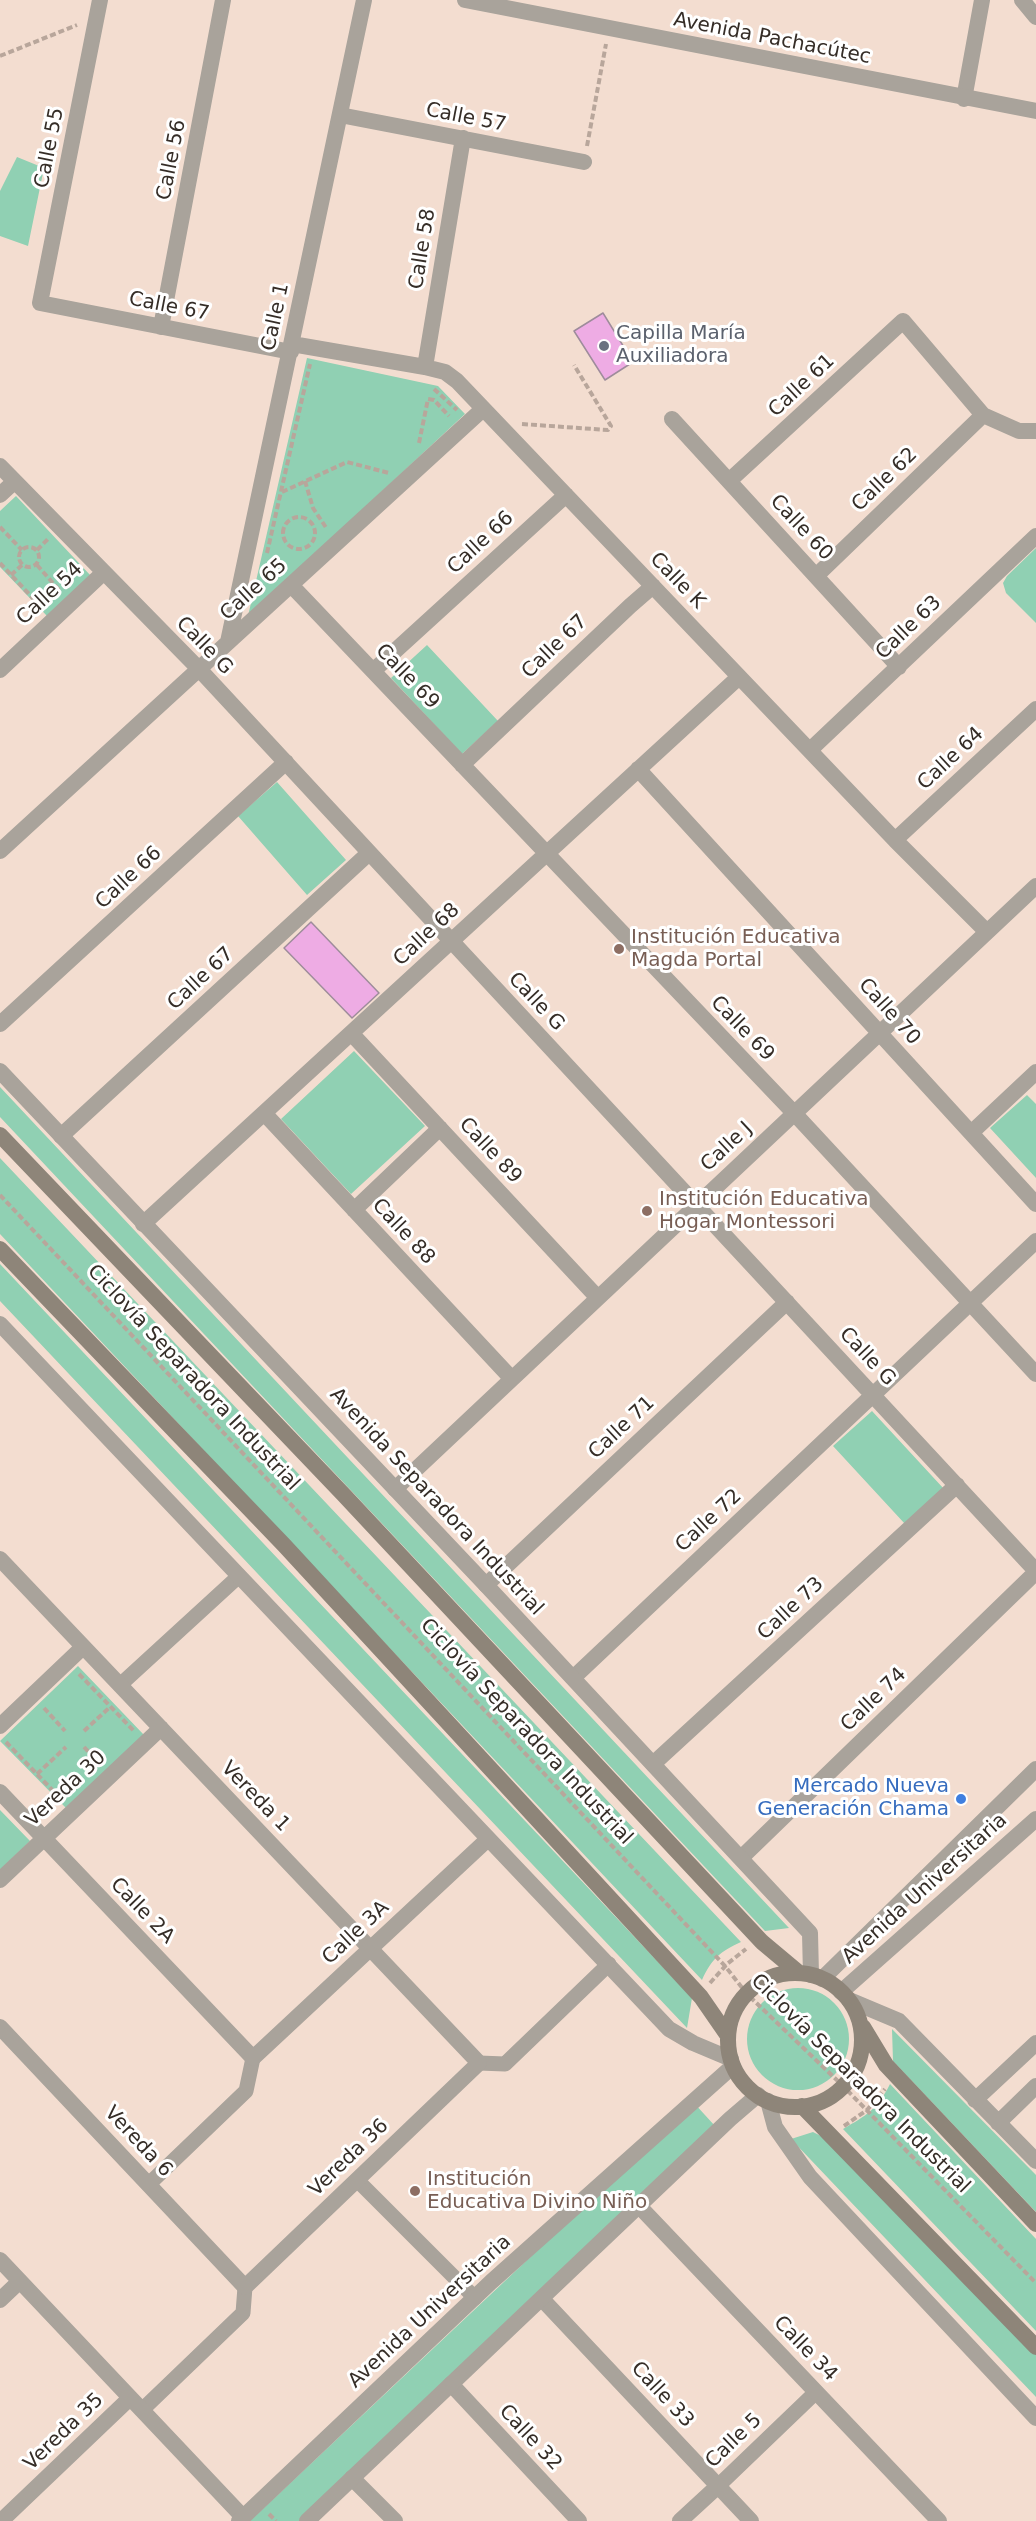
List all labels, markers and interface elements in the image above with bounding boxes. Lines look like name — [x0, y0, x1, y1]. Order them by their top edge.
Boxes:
street label: Avenida Pachacútec — [671, 8, 873, 70]
street label: Calle 57 — [424, 98, 508, 138]
street label: Calle 55 — [30, 106, 70, 190]
street label: Calle 56 — [152, 118, 192, 202]
street label: Calle 58 — [405, 207, 441, 291]
street label: Calle 1 — [257, 281, 295, 353]
street label: Calle 67 — [127, 287, 211, 327]
place label: Capilla María Auxiliadora — [616, 322, 746, 369]
marker: Capilla María Auxiliadora — [597, 339, 611, 353]
street label: Calle 61 — [764, 349, 840, 423]
street label: Calle 62 — [847, 443, 923, 517]
street label: Calle 60 — [764, 490, 838, 566]
street label: Calle 66 — [443, 506, 519, 580]
street label: Calle K — [644, 548, 710, 614]
street label: Calle 65 — [216, 554, 292, 626]
street label: Calle 54 — [12, 557, 88, 631]
street label: Calle 63 — [871, 591, 947, 665]
street label: Calle 67 — [517, 610, 593, 684]
street label: Calle G — [171, 612, 237, 680]
street label: Calle 69 — [370, 639, 444, 715]
street label: Calle 64 — [913, 722, 989, 796]
street label: Calle 66 — [91, 841, 167, 915]
street label: Calle 68 — [389, 898, 465, 972]
place label: Institución Educativa Magda Portal — [631, 926, 840, 973]
street label: Calle 67 — [163, 942, 239, 1016]
marker: Institución Educativa Magda Portal — [612, 942, 626, 956]
street label: Calle G — [503, 968, 569, 1036]
street label: Calle 70 — [853, 974, 925, 1050]
street label: Calle 69 — [705, 991, 779, 1067]
street label: Calle 89 — [453, 1113, 527, 1189]
street label: Calle J — [696, 1117, 758, 1177]
place label: Institución Educativa Hogar Montessori — [659, 1188, 868, 1235]
street label: Calle 88 — [366, 1194, 440, 1270]
marker: Institución Educativa Hogar Montessori — [640, 1204, 654, 1218]
street label: Ciclovía Separadora Industrial — [82, 1260, 304, 1496]
street label: Calle G — [834, 1323, 900, 1391]
street label: Avenida Separadora Industrial — [324, 1383, 548, 1621]
street label: Calle 71 — [584, 1391, 660, 1465]
street label: Calle 72 — [671, 1484, 747, 1558]
street label: Calle 73 — [753, 1572, 829, 1646]
street label: Ciclovía Separadora Industrial — [415, 1614, 637, 1850]
street label: Calle 74 — [836, 1663, 912, 1737]
street label: Vereda 30 — [21, 1746, 111, 1832]
street label: Vereda 1 — [216, 1757, 294, 1837]
place label: Mercado Nueva Generación Chama — [757, 1775, 949, 1822]
marker: Mercado Nueva Generación Chama — [954, 1792, 968, 1806]
street label: Avenida Universitaria — [838, 1809, 1012, 1969]
street label: Calle 2A — [105, 1873, 179, 1949]
street label: Calle 3A — [318, 1896, 394, 1970]
street label: Ciclovía Separadora Industrial — [745, 1969, 975, 2199]
street label: Vereda 6 — [99, 2101, 177, 2183]
street label: Vereda 36 — [304, 2114, 394, 2202]
place label: Institución Educativa Divino Niño — [427, 2168, 647, 2215]
marker: Institución Educativa Divino Niño — [408, 2184, 422, 2198]
street label: Avenida Universitaria — [344, 2230, 516, 2394]
street label: Calle 34 — [768, 2311, 842, 2387]
street label: Calle 33 — [625, 2357, 699, 2433]
street label: Vereda 35 — [19, 2388, 109, 2476]
street label: Calle 32 — [493, 2400, 567, 2476]
street label: Calle 5 — [701, 2408, 767, 2474]

